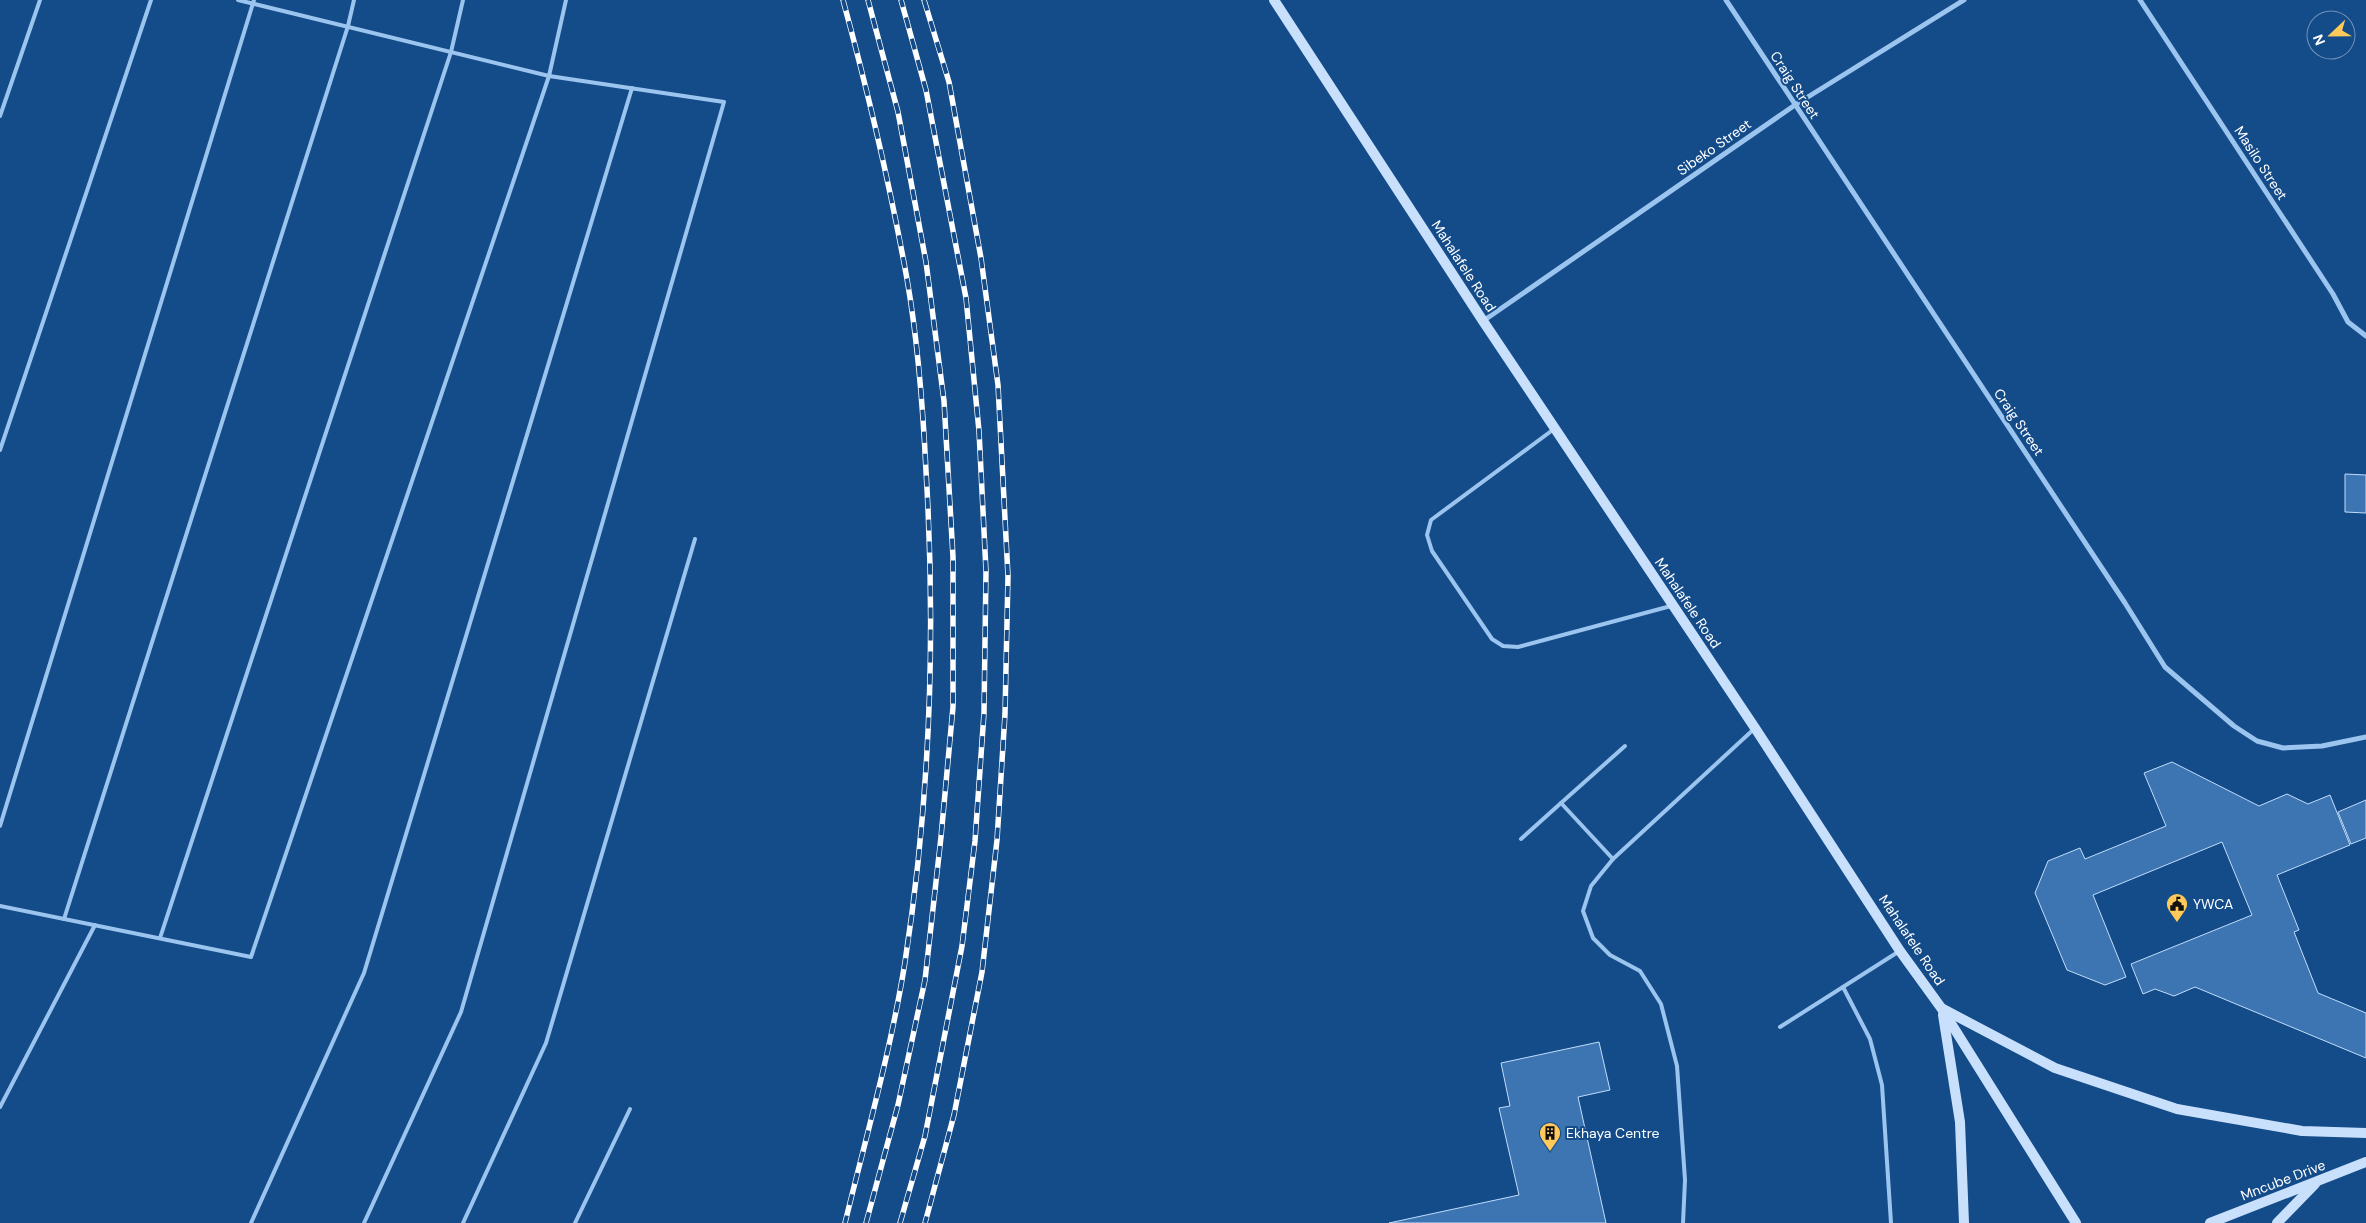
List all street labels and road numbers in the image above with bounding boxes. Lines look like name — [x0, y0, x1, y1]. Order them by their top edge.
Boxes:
street label: Craig Street — [1766, 48, 1824, 122]
street label: Sibeko Street — [1673, 115, 1755, 179]
street label: Masilo Street — [2230, 123, 2292, 203]
street label: Mahalafele Road — [1428, 217, 1500, 315]
street label: Craig Street — [1990, 385, 2048, 459]
street label: Mahalafele Road — [1651, 554, 1725, 652]
street label: Mahalafele Road — [1875, 891, 1949, 989]
street label: Mncube Drive — [2238, 1156, 2328, 1204]

